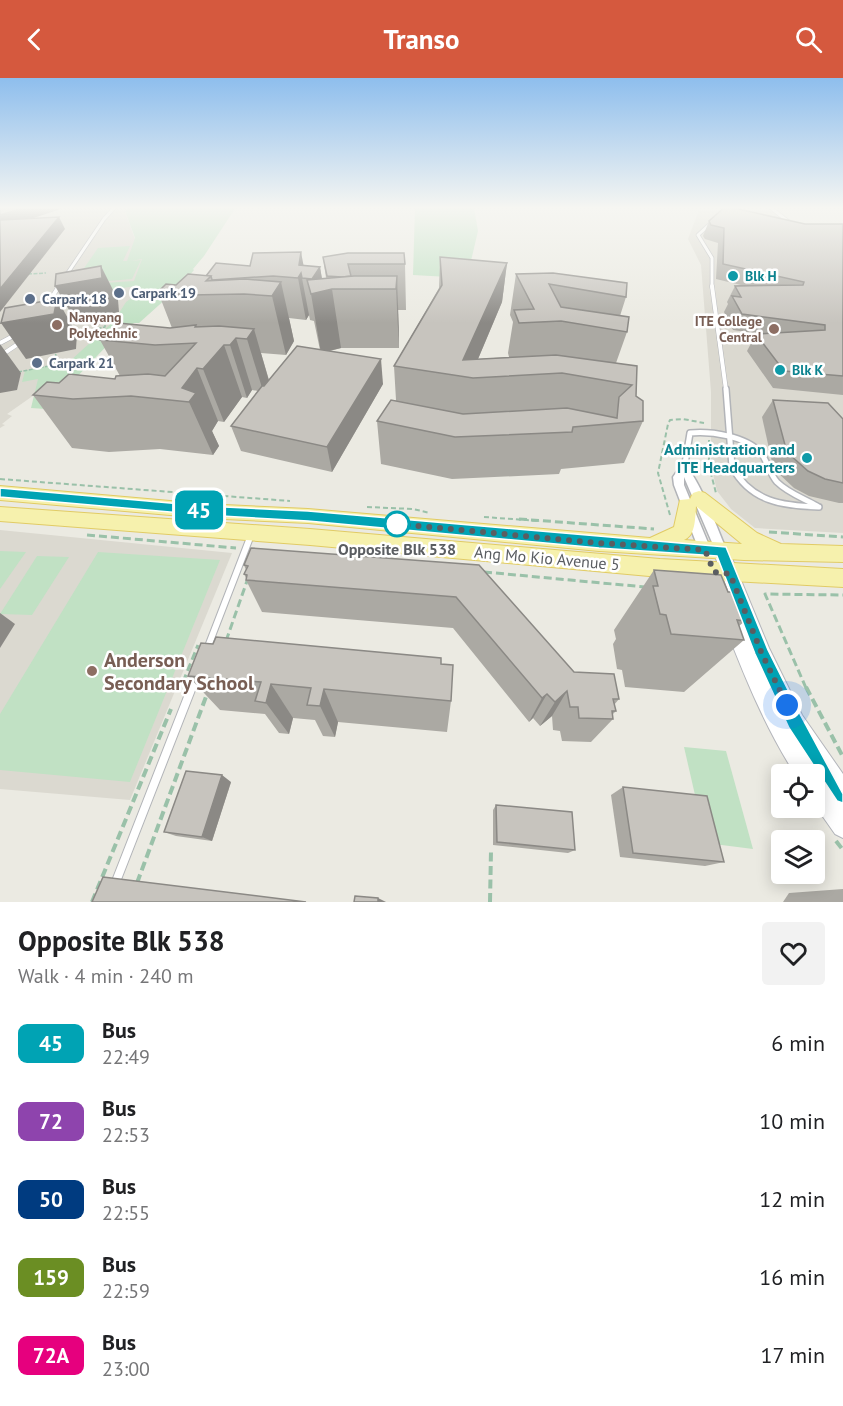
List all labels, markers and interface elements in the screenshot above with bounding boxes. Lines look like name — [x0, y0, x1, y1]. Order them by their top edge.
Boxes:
text: Transo — [384, 22, 459, 56]
icon: back — [18, 23, 51, 56]
icon: search — [792, 23, 825, 56]
place label: Blk H — [745, 267, 777, 285]
marker: Blk H — [726, 269, 740, 283]
place label: Carpark 19 — [131, 284, 196, 302]
marker: Carpark 19 — [112, 286, 126, 300]
place label: Carpark 18 — [42, 290, 107, 308]
marker: Carpark 18 — [23, 292, 37, 306]
place label: Nanyang Polytechnic — [69, 308, 138, 342]
place label: ITE College Central — [695, 312, 763, 346]
marker: Nanyang Polytechnic — [50, 318, 64, 332]
marker: ITE College Central — [767, 322, 781, 336]
place label: Carpark 21 — [49, 354, 114, 372]
marker: Carpark 21 — [30, 356, 44, 370]
place label: Blk K — [792, 361, 823, 379]
marker: Blk K — [773, 363, 787, 377]
place label: Administration and ITE Headquarters — [664, 439, 795, 477]
marker: Administration and ITE Headquarters — [800, 451, 814, 465]
line badge: 45 — [172, 490, 226, 530]
text: 45 — [187, 497, 211, 524]
marker: Opposite Blk 538 — [384, 511, 410, 537]
place label: Opposite Blk 538 — [338, 539, 456, 559]
street label: Ang Mo Kio Avenue 5 — [473, 542, 621, 574]
place label: Anderson Secondary School — [104, 647, 254, 696]
marker: Anderson Secondary School — [85, 664, 99, 678]
your location — [772, 690, 802, 720]
map controls — [771, 764, 825, 884]
button: locate — [771, 764, 825, 818]
button: layers — [771, 830, 825, 884]
text: Opposite Blk 538 — [18, 922, 225, 959]
button: heart — [762, 922, 825, 985]
text: Walk · 4 min · 240 m — [18, 963, 194, 989]
text: Bus — [102, 1016, 136, 1044]
text: 6 min — [771, 1029, 825, 1057]
text: 45 — [39, 1030, 63, 1057]
text: 22:49 — [102, 1044, 150, 1070]
text: Bus — [102, 1094, 136, 1122]
text: 10 min — [759, 1107, 825, 1135]
text: 72 — [39, 1108, 63, 1135]
text: 22:53 — [102, 1122, 150, 1148]
text: Bus — [102, 1172, 136, 1200]
text: 12 min — [759, 1185, 825, 1213]
text: 50 — [39, 1186, 63, 1213]
text: 22:55 — [102, 1200, 150, 1226]
text: Bus — [102, 1250, 136, 1278]
text: 16 min — [759, 1263, 825, 1291]
text: 159 — [33, 1264, 69, 1291]
text: 22:59 — [102, 1278, 150, 1304]
text: Bus — [102, 1328, 136, 1356]
text: 17 min — [761, 1341, 825, 1369]
text: 72A — [33, 1342, 69, 1369]
text: 23:00 — [102, 1356, 150, 1382]

